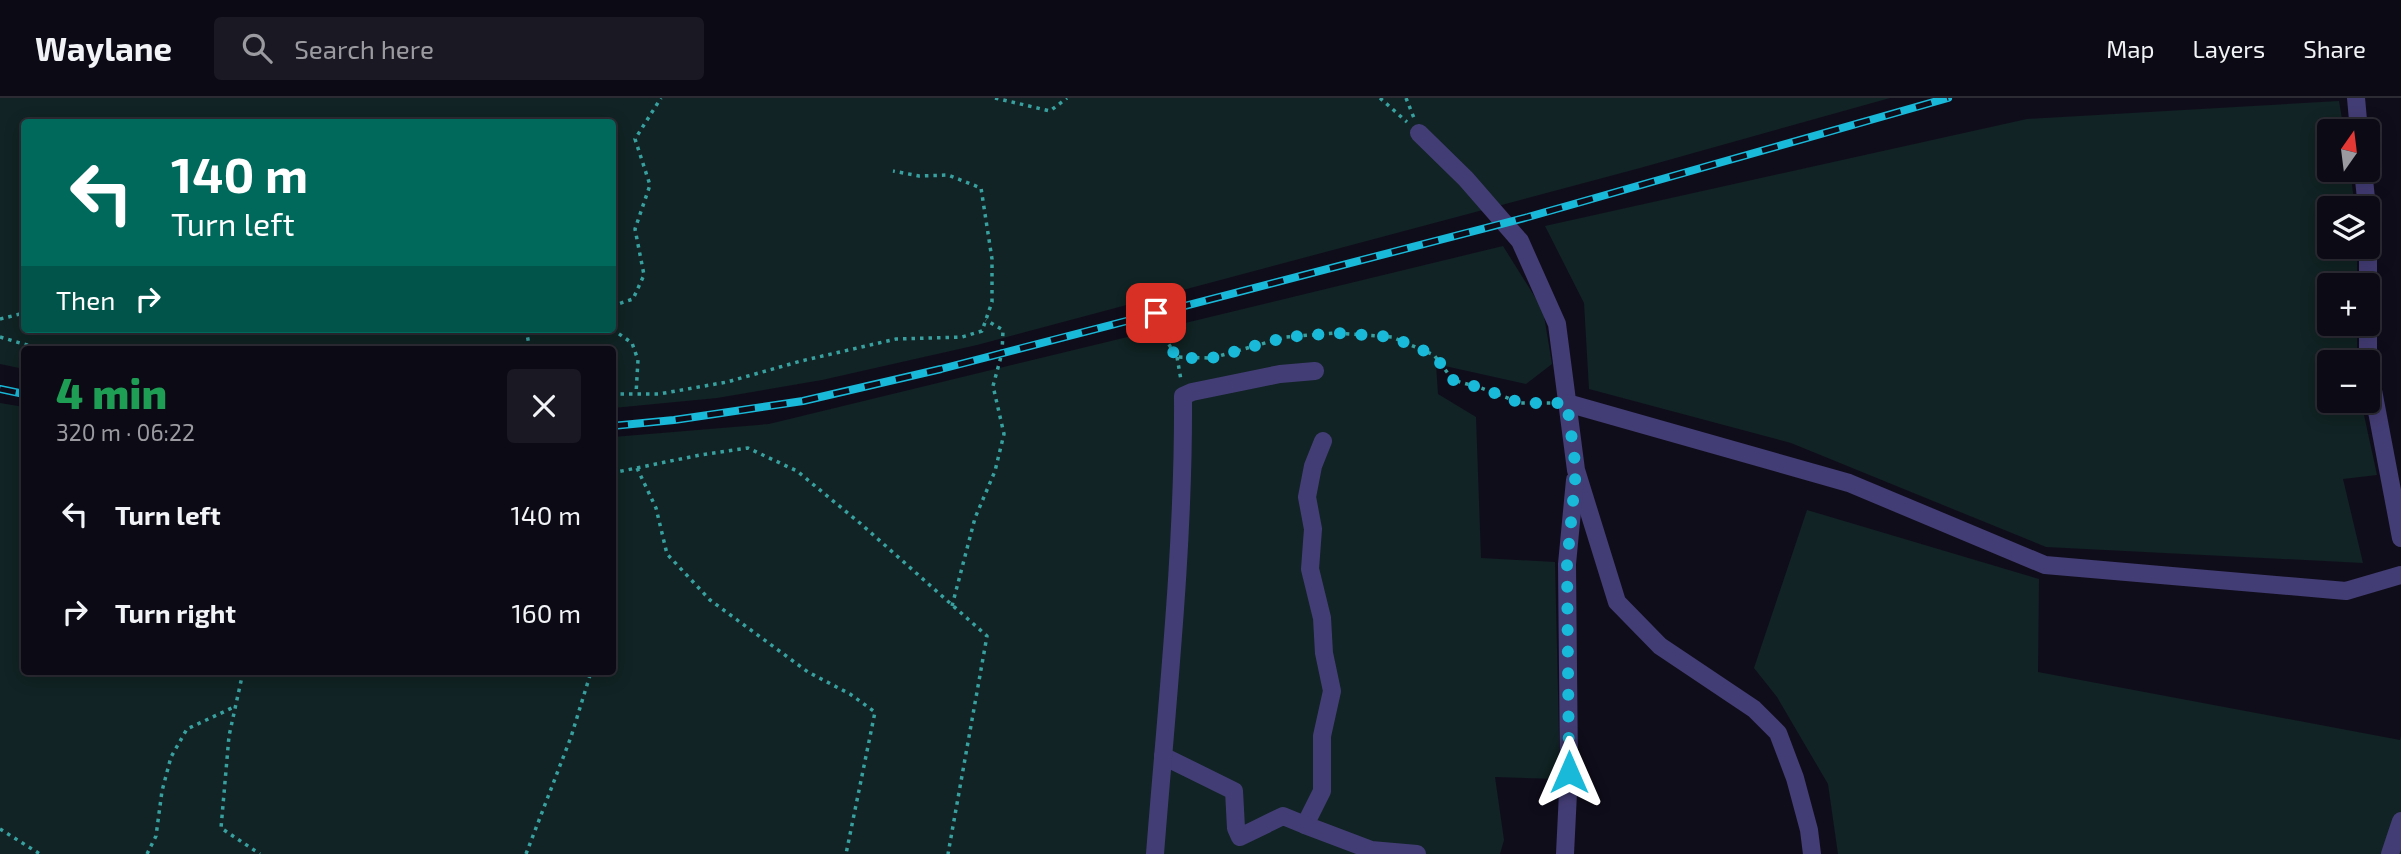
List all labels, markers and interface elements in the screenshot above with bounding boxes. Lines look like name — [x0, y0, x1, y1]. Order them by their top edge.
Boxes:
search box — [214, 17, 704, 80]
text: Waylane — [35, 28, 172, 68]
icon: search — [238, 29, 276, 67]
text: Search here — [294, 33, 434, 64]
text: Map — [2106, 34, 2154, 63]
text: Layers — [2192, 34, 2265, 63]
text: Share — [2303, 34, 2366, 63]
north arrow — [2317, 119, 2380, 182]
map controls — [2317, 119, 2380, 413]
text: 140 m — [171, 144, 308, 203]
icon: left — [56, 147, 147, 238]
button: layers — [2317, 196, 2380, 259]
text: Turn left — [171, 204, 295, 242]
button: + — [2317, 273, 2380, 336]
icon: right — [129, 280, 167, 318]
pin — [1126, 283, 1186, 343]
text: Then — [56, 284, 115, 315]
icon: arrive — [1137, 294, 1175, 332]
button: − — [2317, 350, 2380, 413]
text: 4 min — [56, 367, 167, 417]
button: close — [507, 369, 581, 443]
text: 320 m · 06:22 — [56, 418, 195, 446]
icon: left — [56, 495, 94, 533]
text: Turn left — [115, 499, 221, 530]
text: 140 m — [510, 499, 581, 530]
icon: right — [56, 593, 94, 631]
text: Turn right — [115, 597, 236, 628]
text: 160 m — [512, 597, 581, 628]
position arrow — [1532, 735, 1606, 809]

